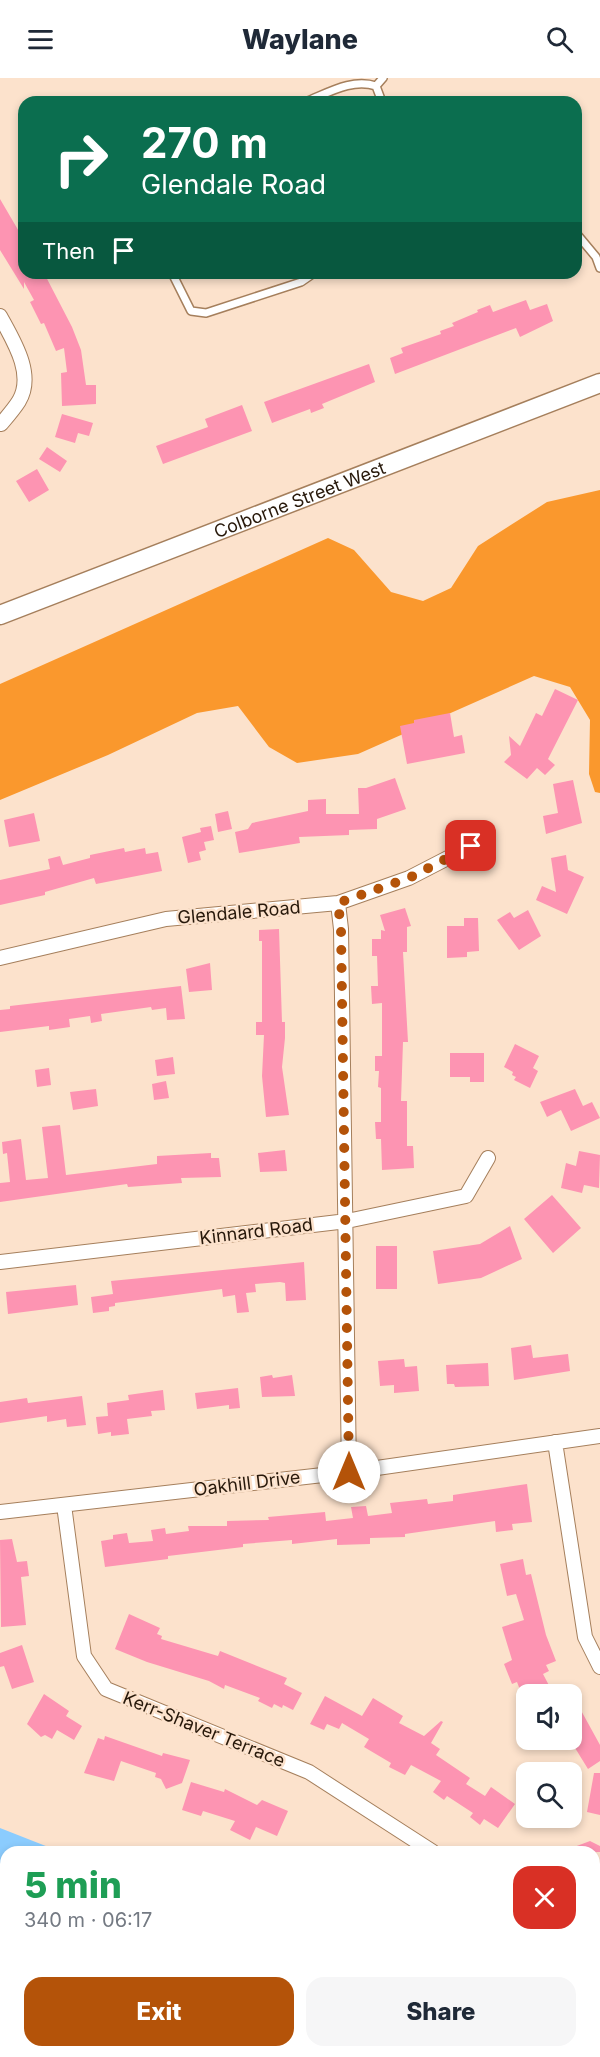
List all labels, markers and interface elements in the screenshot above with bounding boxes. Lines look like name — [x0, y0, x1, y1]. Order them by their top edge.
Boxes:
icon: menu — [24, 23, 57, 56]
text: Waylane — [242, 23, 358, 56]
icon: search — [543, 23, 576, 56]
text: 270 m — [141, 117, 268, 168]
icon: right — [42, 120, 120, 198]
text: Glendale Road — [141, 168, 326, 201]
icon: arrive — [107, 234, 140, 267]
text: Then — [42, 238, 95, 264]
street label: Colborne Street West — [211, 457, 388, 542]
pin — [445, 820, 496, 871]
icon: arrive — [454, 829, 487, 862]
street label: Glendale Road — [177, 896, 301, 928]
street label: Kinnard Road — [198, 1214, 314, 1248]
position arrow — [317, 1440, 381, 1504]
street label: Oakhill Drive — [193, 1466, 301, 1500]
map controls — [516, 1684, 582, 1828]
button: sound — [516, 1684, 582, 1750]
street label: Kerr-Shaver Terrace — [120, 1687, 288, 1771]
button: search — [516, 1762, 582, 1828]
text: 5 min — [24, 1863, 122, 1907]
button: close — [513, 1866, 576, 1929]
text: 340 m · 06:17 — [24, 1908, 152, 1932]
button: Exit — [24, 1977, 294, 2046]
button: Share — [306, 1977, 576, 2046]

